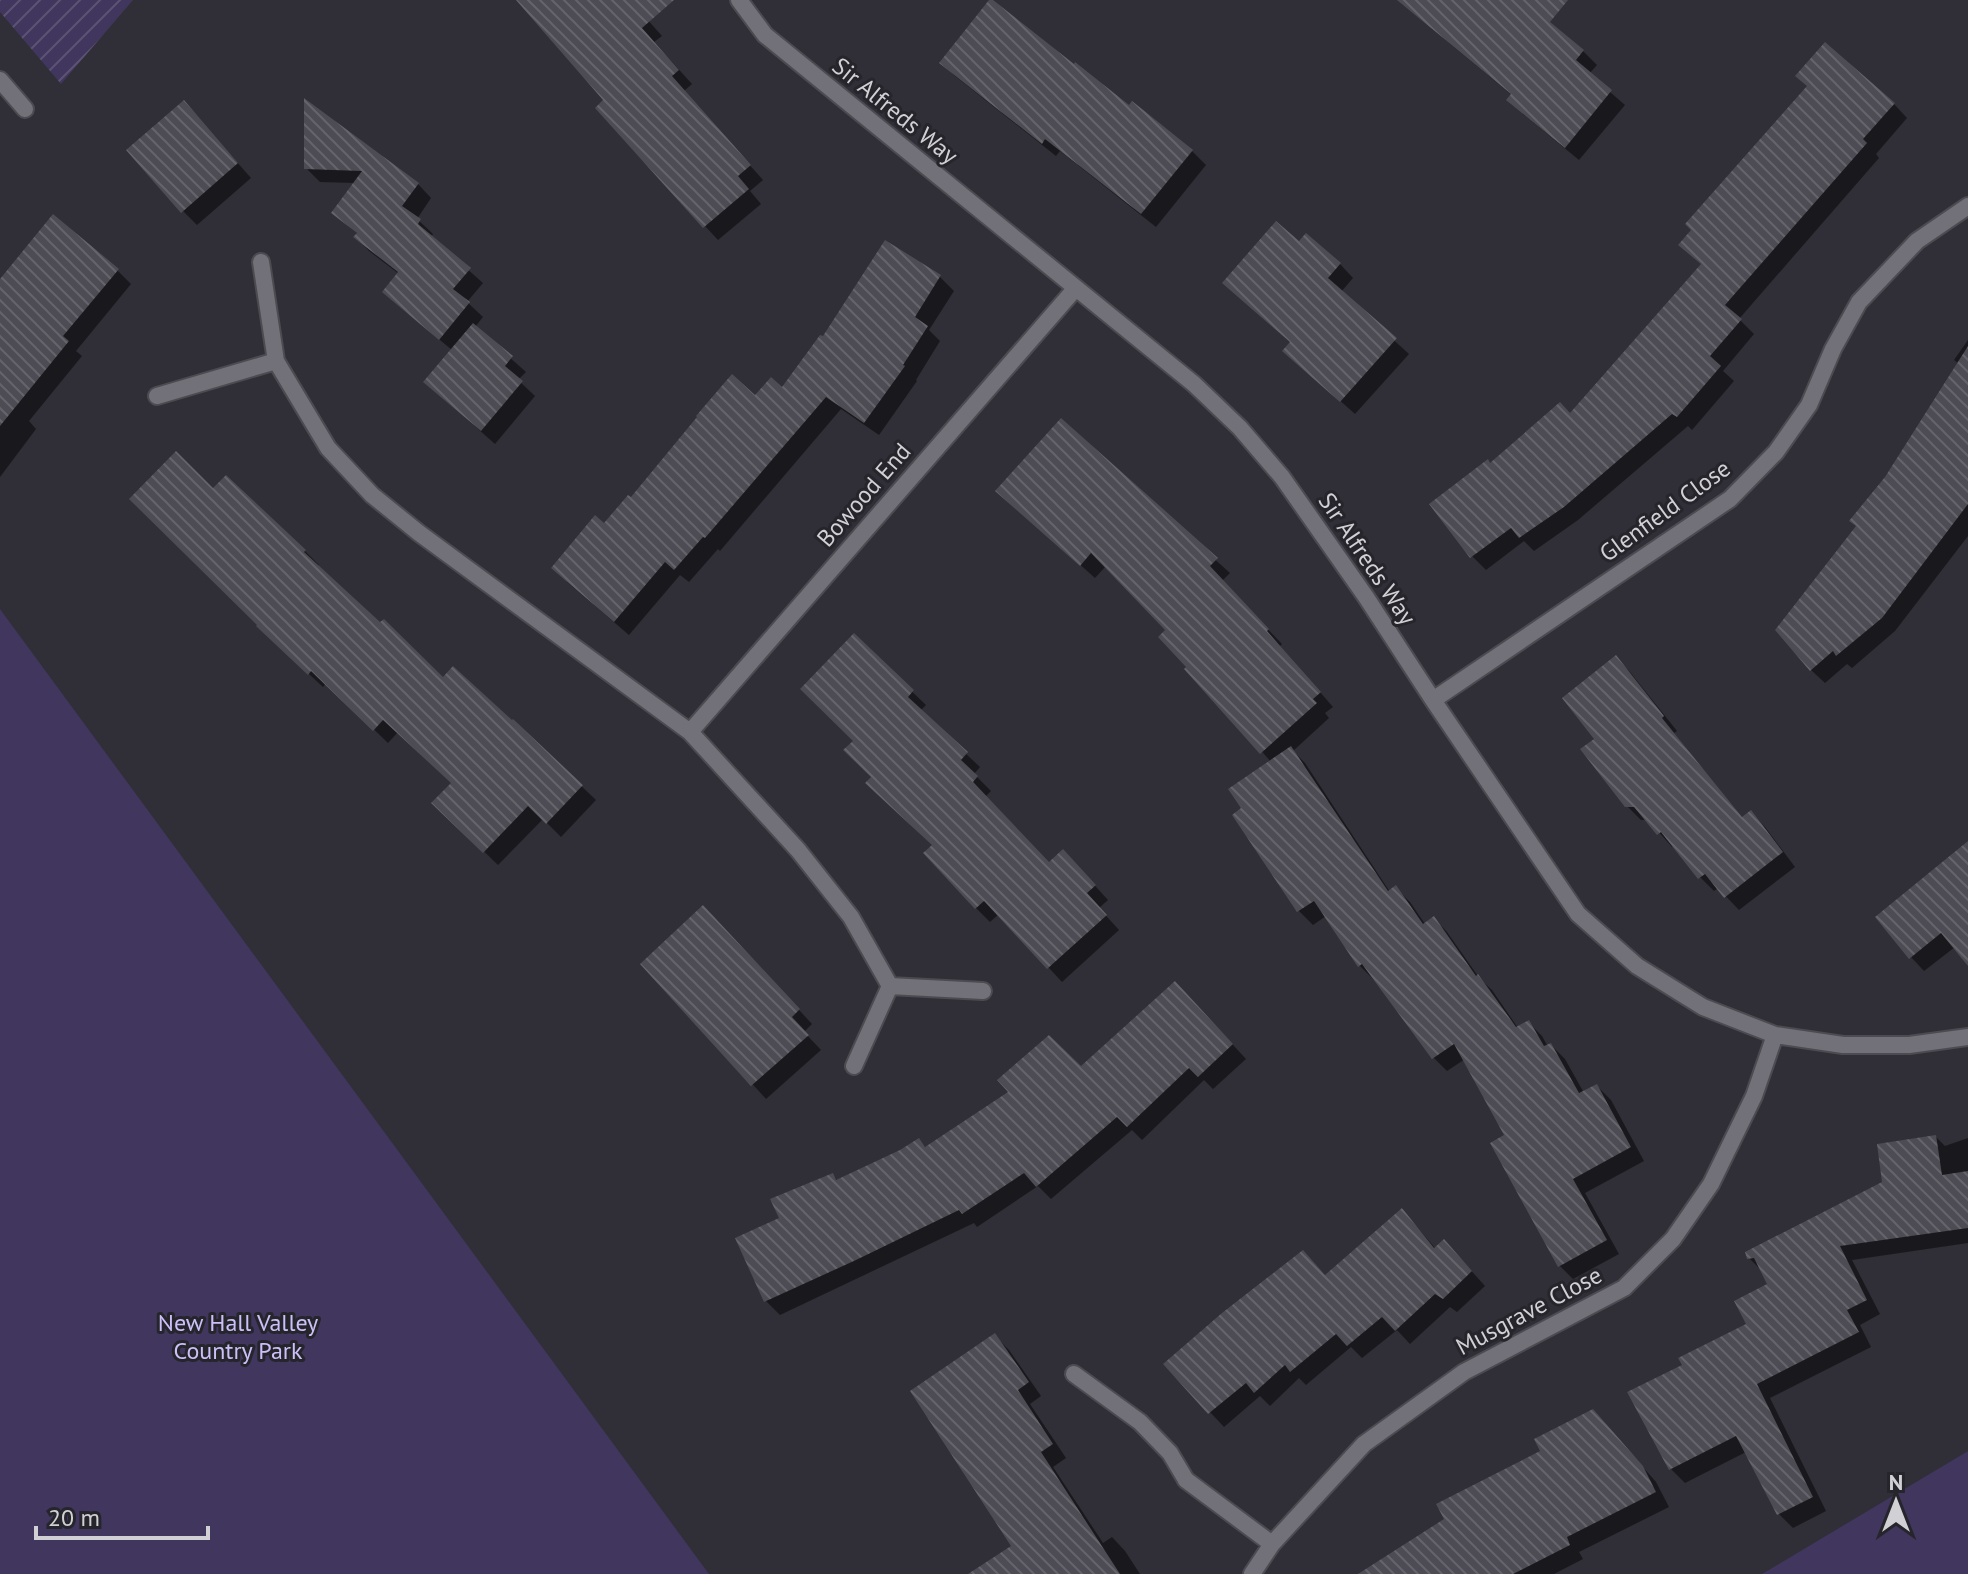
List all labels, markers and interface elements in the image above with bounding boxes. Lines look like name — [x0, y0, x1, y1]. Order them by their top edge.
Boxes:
street label: Sir Alfreds Way — [826, 50, 965, 171]
street label: Bowood End — [810, 436, 917, 553]
street label: Glenfield Close — [1593, 453, 1736, 569]
street label: Sir Alfreds Way — [1312, 487, 1423, 631]
street label: Musgrave Close — [1451, 1259, 1607, 1362]
park label: New Hall Valley Country Park — [158, 1307, 318, 1366]
north arrow — [1856, 1462, 1936, 1542]
text: N — [1889, 1468, 1903, 1496]
scale bar — [36, 1490, 208, 1540]
text: 20 m — [48, 1502, 100, 1533]

